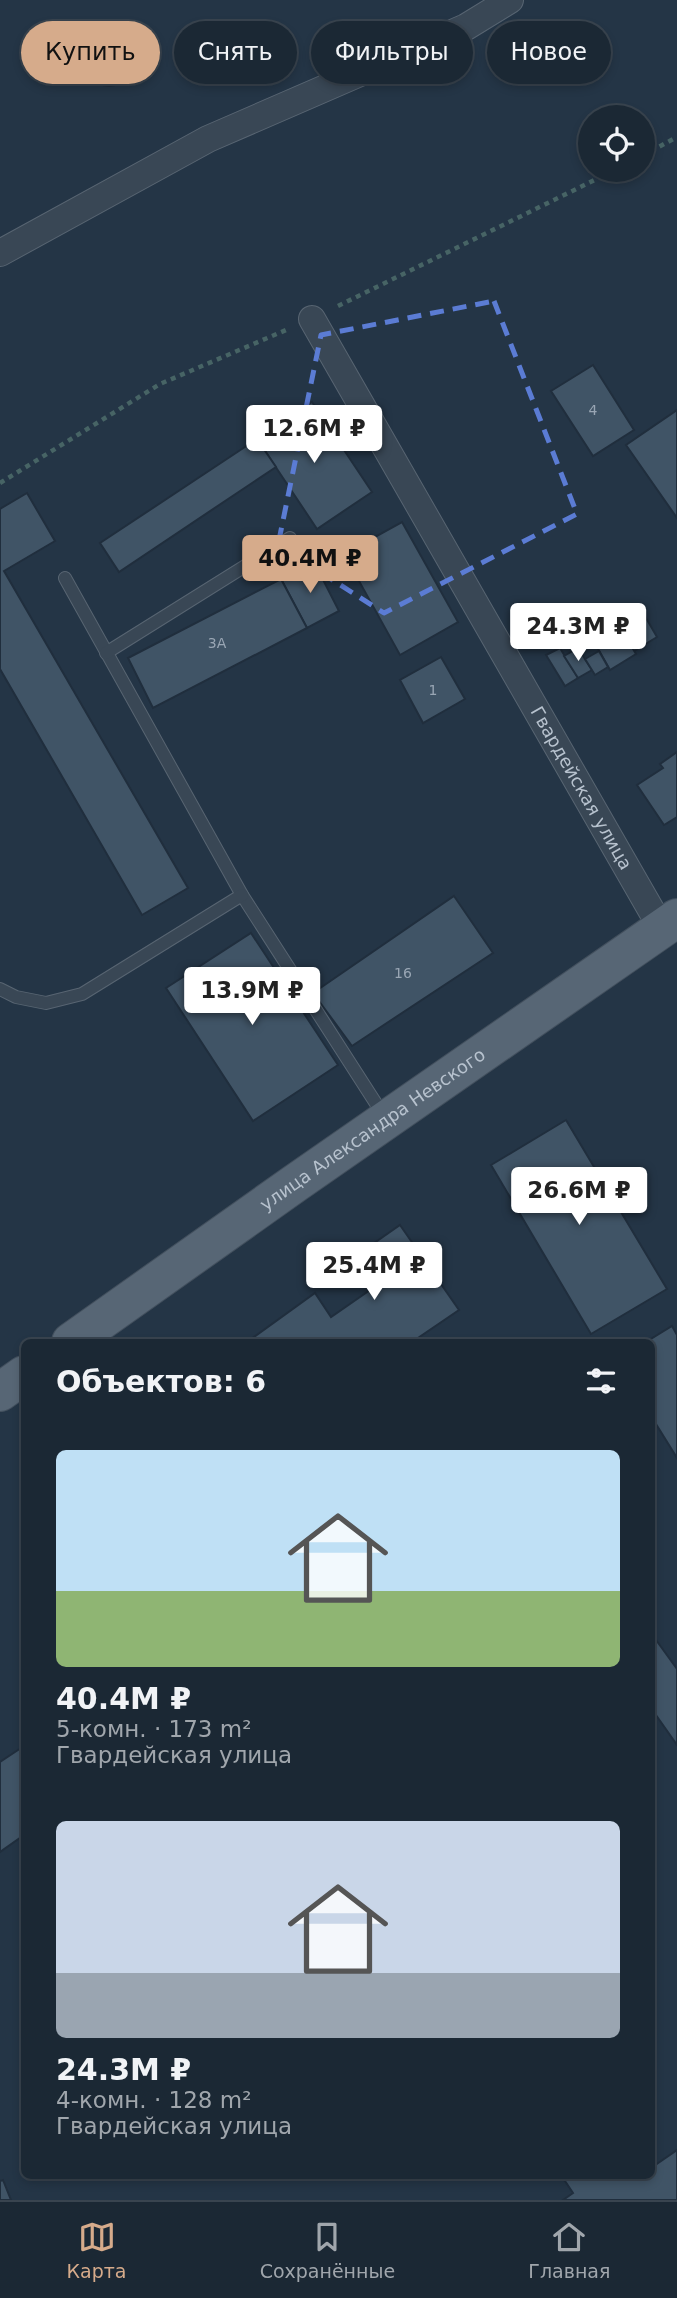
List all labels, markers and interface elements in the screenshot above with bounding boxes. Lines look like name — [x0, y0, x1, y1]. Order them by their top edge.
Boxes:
chip: Купить — [21, 21, 160, 84]
chip: Снять — [174, 21, 297, 84]
chip: Фильтры — [311, 21, 473, 84]
chip: Новое — [487, 21, 611, 84]
map controls — [578, 105, 655, 182]
button: locate — [578, 105, 655, 182]
house number: 4 — [589, 402, 598, 418]
pin: 12.6M ₽ — [249, 406, 379, 465]
text: 12.6M ₽ — [262, 415, 366, 441]
pin: 40.4M ₽ — [245, 536, 375, 595]
text: 40.4M ₽ — [258, 545, 362, 571]
pin: 24.3M ₽ — [513, 604, 643, 663]
text: 24.3M ₽ — [526, 613, 630, 639]
house number: 3А — [208, 635, 227, 651]
house number: 1 — [429, 682, 437, 698]
street label: Гвардейская улица — [527, 703, 637, 873]
house number: 16 — [394, 965, 412, 981]
pin: 13.9M ₽ — [187, 968, 317, 1027]
text: 13.9M ₽ — [200, 977, 304, 1003]
street label: улица Александра Невского — [256, 1043, 489, 1215]
pin: 26.6M ₽ — [514, 1168, 644, 1227]
text: 26.6M ₽ — [527, 1177, 631, 1203]
pin: 25.4M ₽ — [309, 1242, 439, 1302]
text: 25.4M ₽ — [322, 1252, 426, 1278]
icon: filters — [582, 1362, 620, 1400]
text: Объектов: 6 — [56, 1364, 266, 1399]
icon: home — [275, 1495, 401, 1621]
text: 40.4M ₽ — [56, 1681, 191, 1716]
text: 5-комн. · 173 m² — [56, 1716, 251, 1742]
text: Гвардейская улица — [56, 1742, 292, 1768]
icon: home — [275, 1866, 401, 1992]
text: 24.3M ₽ — [56, 2052, 191, 2087]
text: 4-комн. · 128 m² — [56, 2087, 251, 2113]
text: Гвардейская улица — [56, 2113, 292, 2139]
tab: Карта — [67, 2218, 126, 2282]
tab: Сохранённые — [260, 2218, 395, 2282]
tab: Главная — [528, 2218, 610, 2282]

